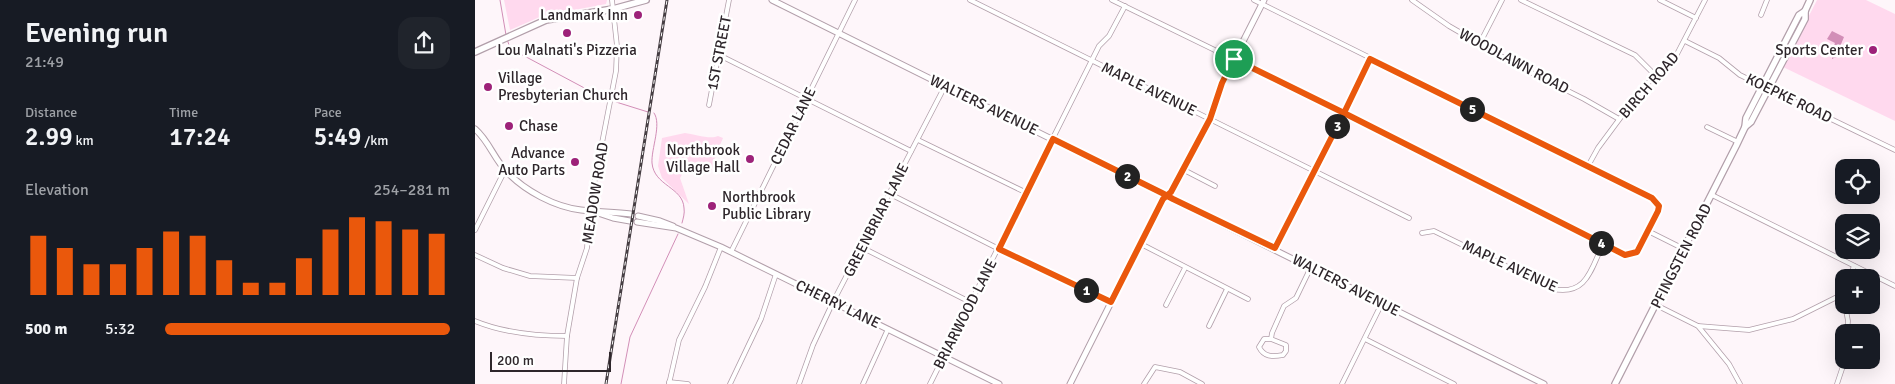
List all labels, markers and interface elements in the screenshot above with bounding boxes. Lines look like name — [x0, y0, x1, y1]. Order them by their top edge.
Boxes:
place label: Landmark Inn — [540, 6, 628, 24]
marker: Landmark Inn — [632, 9, 644, 21]
street label: 1ST STREET — [703, 14, 735, 92]
text: Evening run — [25, 16, 168, 50]
button: share — [398, 17, 450, 69]
street label: WOODLAWN ROAD — [1456, 24, 1572, 98]
marker: Lou Malnati's Pizzeria — [561, 27, 573, 39]
pin — [1213, 38, 1255, 80]
place label: Lou Malnati's Pizzeria — [497, 41, 637, 59]
place label: Sports Center — [1775, 41, 1863, 59]
marker: Sports Center — [1867, 44, 1879, 56]
icon: arrive — [1220, 45, 1248, 73]
street label: BIRCH ROAD — [1615, 48, 1683, 122]
text: 21:49 — [25, 52, 64, 72]
street label: MAPLE AVENUE — [1099, 58, 1199, 120]
place label: Village Presbyterian Church — [498, 69, 628, 104]
street label: KOEPKE ROAD — [1743, 69, 1835, 127]
street label: WALTERS AVENUE — [927, 71, 1041, 139]
marker: Village Presbyterian Church — [482, 81, 494, 93]
street label: CEDAR LANE — [766, 84, 820, 168]
pin: 5 — [1459, 96, 1485, 122]
text: 5 — [1469, 101, 1476, 118]
text: Distance — [25, 104, 77, 121]
text: Time — [169, 104, 198, 121]
text: Pace — [314, 104, 342, 121]
pin: 3 — [1325, 114, 1349, 138]
place label: Chase — [519, 117, 558, 135]
text: 3 — [1334, 118, 1341, 135]
marker: Chase — [503, 120, 515, 132]
text: 2.99 — [25, 121, 72, 152]
text: 17:24 — [169, 121, 230, 152]
text: 5:49 — [314, 121, 361, 152]
text: km — [72, 132, 94, 149]
text: /km — [361, 132, 388, 149]
street label: MEADOW ROAD — [578, 141, 612, 245]
place label: Northbrook Village Hall — [666, 141, 740, 176]
place label: Advance Auto Parts — [498, 144, 565, 179]
marker: Northbrook Village Hall — [744, 153, 756, 165]
marker: Advance Auto Parts — [569, 156, 581, 168]
map controls — [1835, 159, 1880, 369]
button: locate — [1835, 159, 1880, 204]
street label: GREENBRIAR LANE — [840, 160, 912, 280]
pin: 2 — [1115, 164, 1139, 188]
text: 2 — [1124, 168, 1131, 185]
text: Elevation — [25, 180, 89, 200]
text: 254–281 m — [373, 180, 450, 200]
place label: Northbrook Public Library — [722, 188, 811, 223]
marker: Northbrook Public Library — [706, 200, 718, 212]
street label: PFINGSTEN ROAD — [1647, 201, 1715, 311]
button: layers — [1835, 214, 1880, 259]
pin: 4 — [1589, 230, 1613, 256]
text: 4 — [1598, 235, 1605, 252]
street label: MAPLE AVENUE — [1459, 236, 1561, 296]
street label: WALTERS AVENUE — [1289, 250, 1403, 320]
street label: BRIARWOOD LANE — [929, 256, 1001, 372]
button: + — [1835, 269, 1880, 314]
street label: CHERRY LANE — [793, 276, 883, 332]
pin: 1 — [1073, 278, 1099, 302]
text: 1 — [1083, 282, 1090, 299]
text: 500 m — [25, 319, 67, 339]
text: 5:32 — [105, 319, 135, 339]
button: − — [1835, 324, 1880, 369]
scale bar — [490, 349, 611, 372]
text: 200 m — [497, 352, 534, 369]

